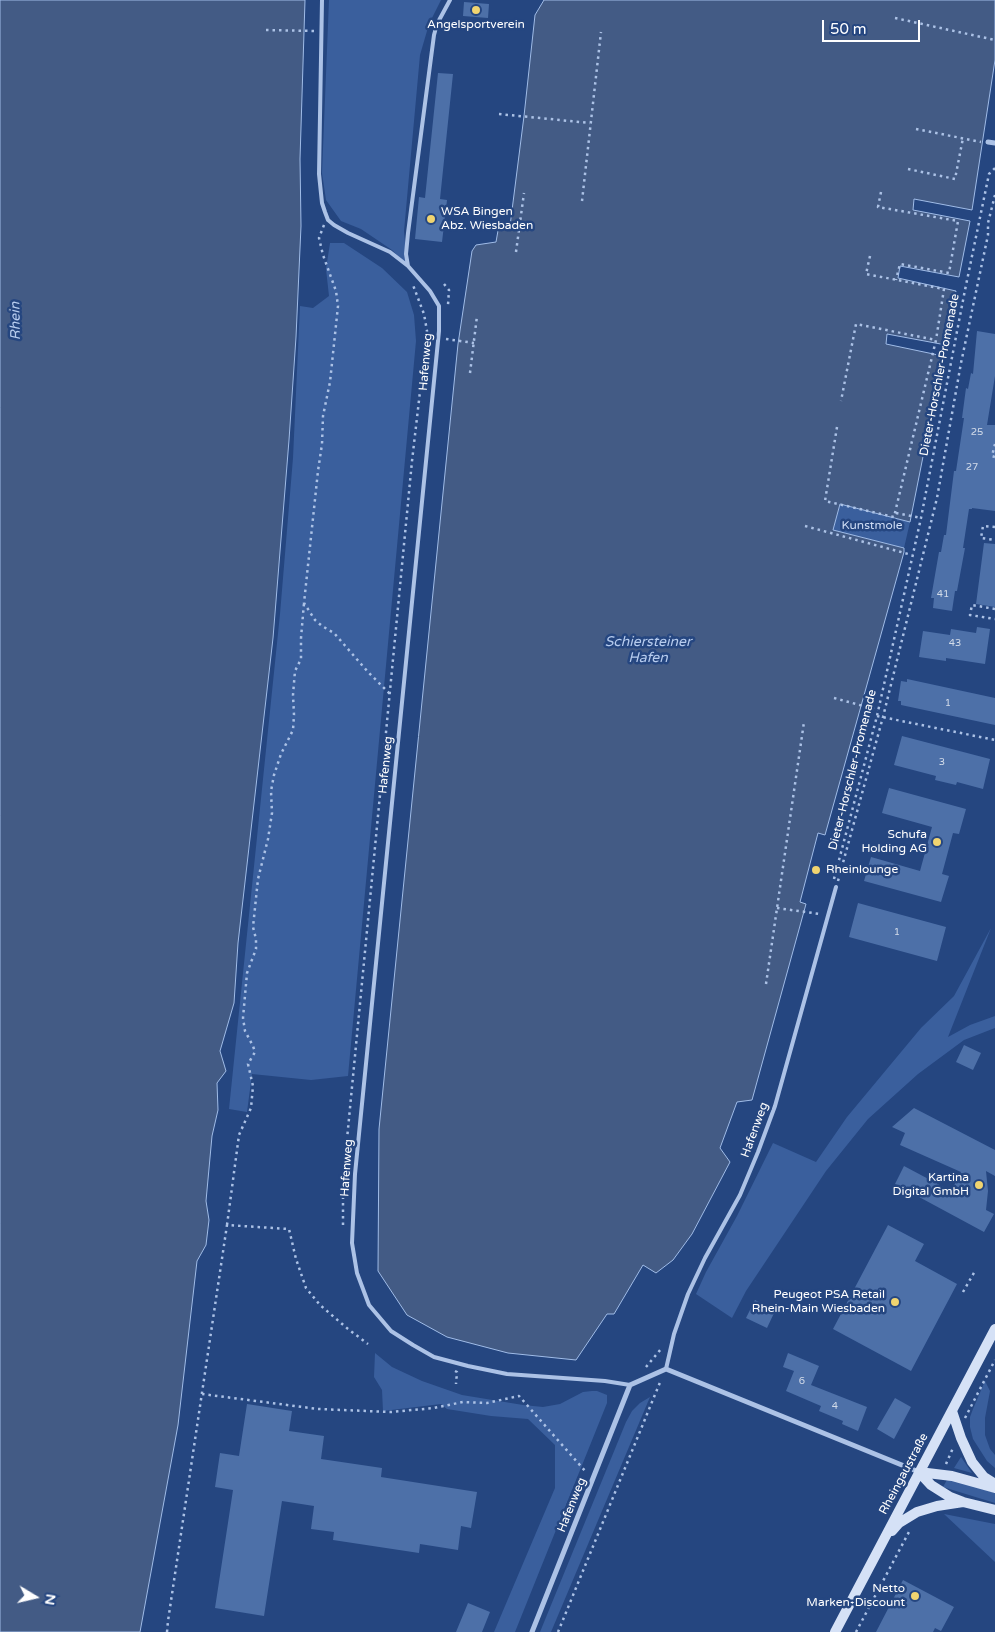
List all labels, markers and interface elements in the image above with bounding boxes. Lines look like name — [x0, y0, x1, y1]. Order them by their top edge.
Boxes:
marker: Angelsportverein — [470, 4, 482, 16]
scale bar — [825, 10, 922, 42]
place label: Angelsportverein — [427, 18, 525, 32]
text: 50 m — [830, 20, 867, 38]
place label: WSA Bingen Abz. Wiesbaden — [441, 205, 533, 233]
marker: WSA Bingen Abz. Wiesbaden — [425, 213, 437, 225]
street label: Dieter-Horschler-Promenade — [917, 293, 963, 457]
water label: Rhein — [7, 302, 25, 340]
street label: Hafenweg — [416, 333, 436, 391]
house number: 25 — [971, 426, 983, 438]
house number: 27 — [966, 461, 978, 473]
park label: Kunstmole — [841, 519, 903, 533]
house number: 41 — [937, 588, 949, 600]
water label: Schiersteiner Hafen — [605, 634, 691, 666]
house number: 43 — [949, 637, 961, 649]
street label: Dieter-Horschler-Promenade — [826, 688, 880, 852]
house number: 1 — [945, 697, 951, 709]
street label: Hafenweg — [376, 736, 396, 794]
house number: 3 — [939, 756, 945, 768]
place label: Schufa Holding AG — [861, 828, 927, 856]
marker: Schufa Holding AG — [931, 836, 943, 848]
place label: Rheinlounge — [826, 863, 898, 877]
marker: Rheinlounge — [810, 864, 822, 876]
house number: 1 — [894, 926, 900, 938]
street label: Hafenweg — [738, 1100, 772, 1160]
street label: Hafenweg — [338, 1139, 356, 1197]
place label: Kartina Digital GmbH — [893, 1171, 969, 1199]
marker: Kartina Digital GmbH — [973, 1179, 985, 1191]
place label: Peugeot PSA Retail Rhein-Main Wiesbaden — [752, 1288, 885, 1316]
marker: Peugeot PSA Retail Rhein-Main Wiesbaden — [889, 1296, 901, 1308]
house number: 6 — [799, 1375, 805, 1387]
house number: 4 — [832, 1400, 838, 1412]
street label: Rheingaustraße — [876, 1431, 932, 1517]
street label: Hafenweg — [555, 1476, 589, 1534]
north arrow — [10, 1572, 60, 1622]
place label: Netto Marken-Discount — [806, 1582, 905, 1610]
marker: Netto Marken-Discount — [909, 1590, 921, 1602]
text: N — [41, 1593, 60, 1606]

